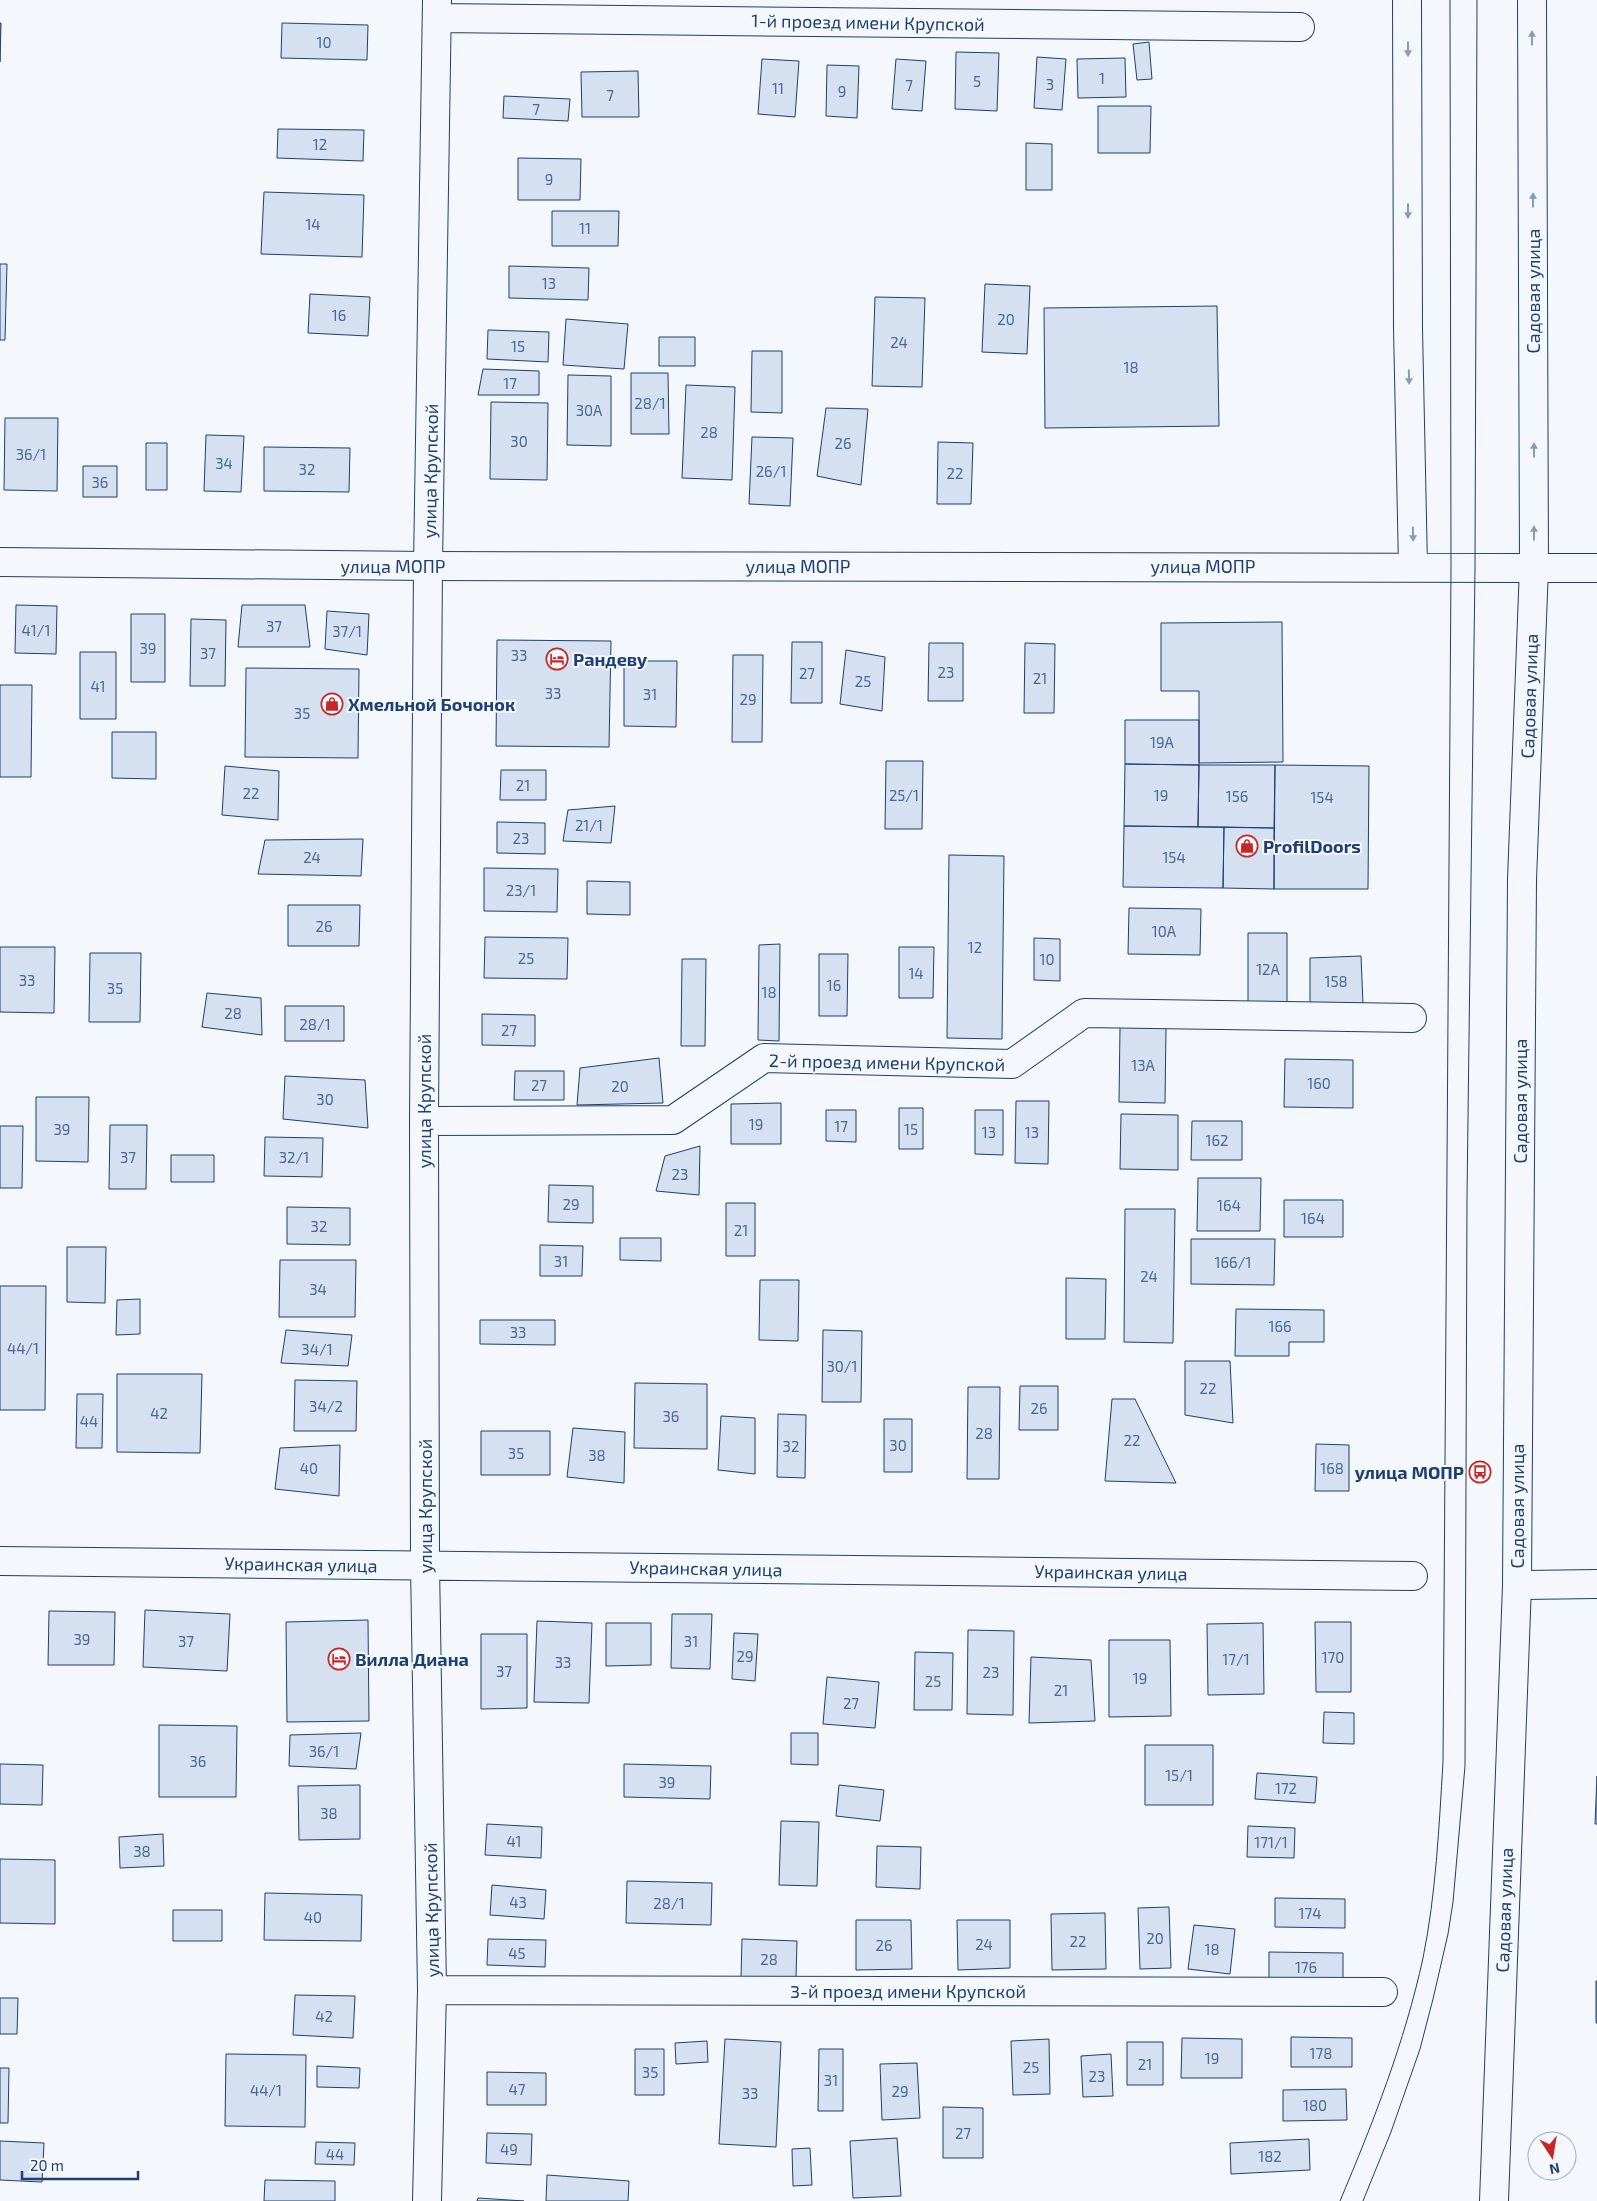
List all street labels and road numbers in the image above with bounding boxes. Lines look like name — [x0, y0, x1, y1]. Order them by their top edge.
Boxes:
street label: 1-й проезд имени Крупской — [751, 9, 985, 35]
street label: Садовая улица — [1522, 229, 1544, 353]
street label: улица Крупской — [418, 403, 442, 539]
street label: улица МОПР — [341, 555, 445, 577]
street label: улица МОПР — [746, 555, 850, 577]
street label: улица МОПР — [1151, 555, 1255, 577]
street label: Садовая улица — [1516, 633, 1542, 759]
street label: улица Крупской — [413, 1034, 435, 1168]
street label: Садовая улица — [1509, 1039, 1531, 1163]
street label: 2-й проезд имени Крупской — [769, 1049, 1005, 1075]
street label: улица Крупской — [414, 1439, 436, 1573]
street label: Садовая улица — [1506, 1444, 1528, 1568]
street label: Украинская улица — [224, 1552, 378, 1576]
street label: Украинская улица — [629, 1556, 783, 1580]
street label: Украинская улица — [1034, 1560, 1188, 1584]
street label: улица Крупской — [419, 1842, 443, 1978]
street label: Садовая улица — [1491, 1847, 1517, 1973]
street label: 3-й проезд имени Крупской — [790, 1980, 1026, 2002]

